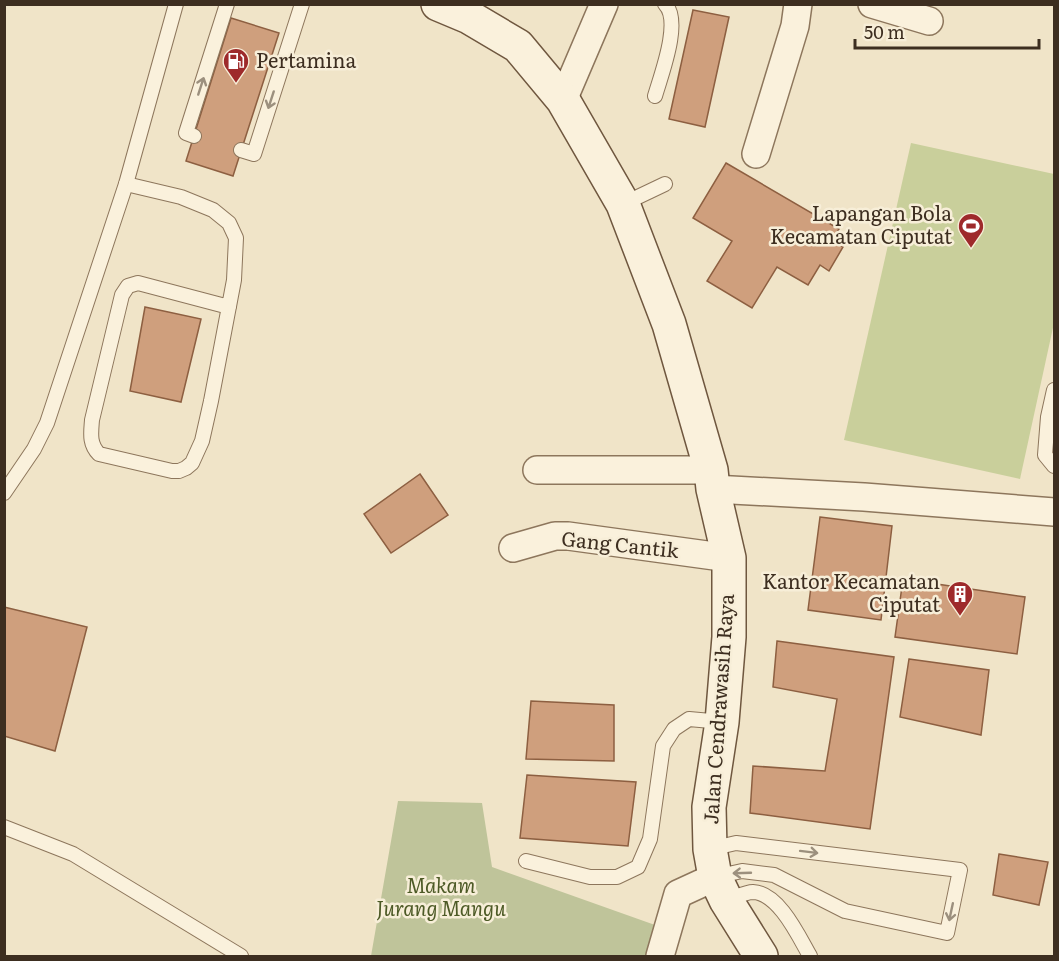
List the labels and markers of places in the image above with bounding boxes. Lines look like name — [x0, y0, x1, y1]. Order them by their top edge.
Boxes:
place label: Pertamina — [256, 44, 356, 74]
fuel station icon: Pertamina — [221, 46, 251, 84]
place label: Lapangan Bola Kecamatan Ciputat — [770, 197, 952, 250]
sports icon: Lapangan Bola Kecamatan Ciputat — [956, 211, 986, 249]
place label: Kantor Kecamatan Ciputat — [762, 565, 940, 618]
building icon: Kantor Kecamatan Ciputat — [945, 579, 975, 617]

